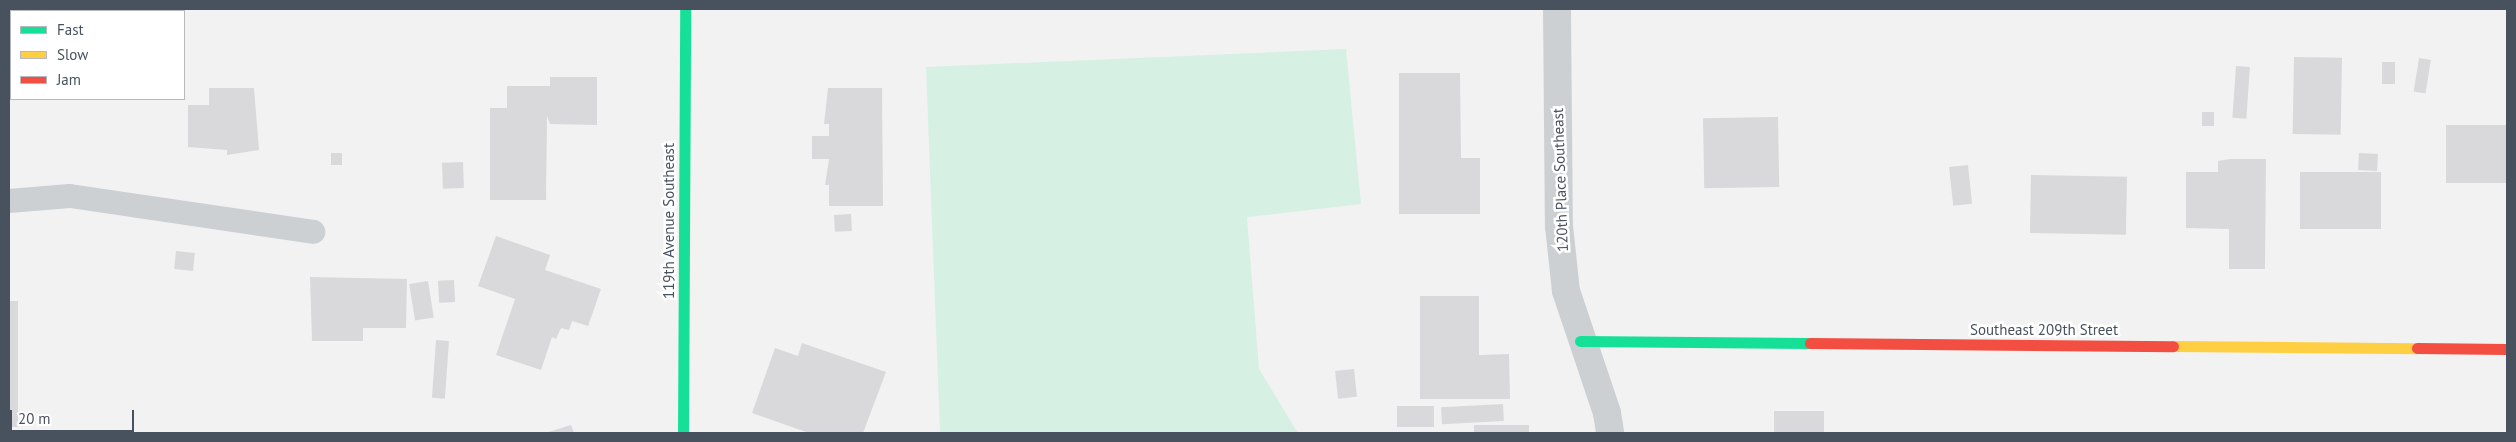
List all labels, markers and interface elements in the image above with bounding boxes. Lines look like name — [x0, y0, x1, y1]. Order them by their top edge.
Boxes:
legend — [10, 10, 185, 100]
text: Fast — [57, 20, 84, 39]
text: Slow — [57, 45, 88, 64]
text: Jam — [57, 70, 81, 89]
street label: 120th Place Southeast — [1548, 108, 1572, 252]
street label: 119th Avenue Southeast — [660, 143, 678, 299]
street label: Southeast 209th Street — [1970, 321, 2118, 339]
scale bar — [12, 400, 136, 432]
text: 20 m — [18, 409, 51, 428]

